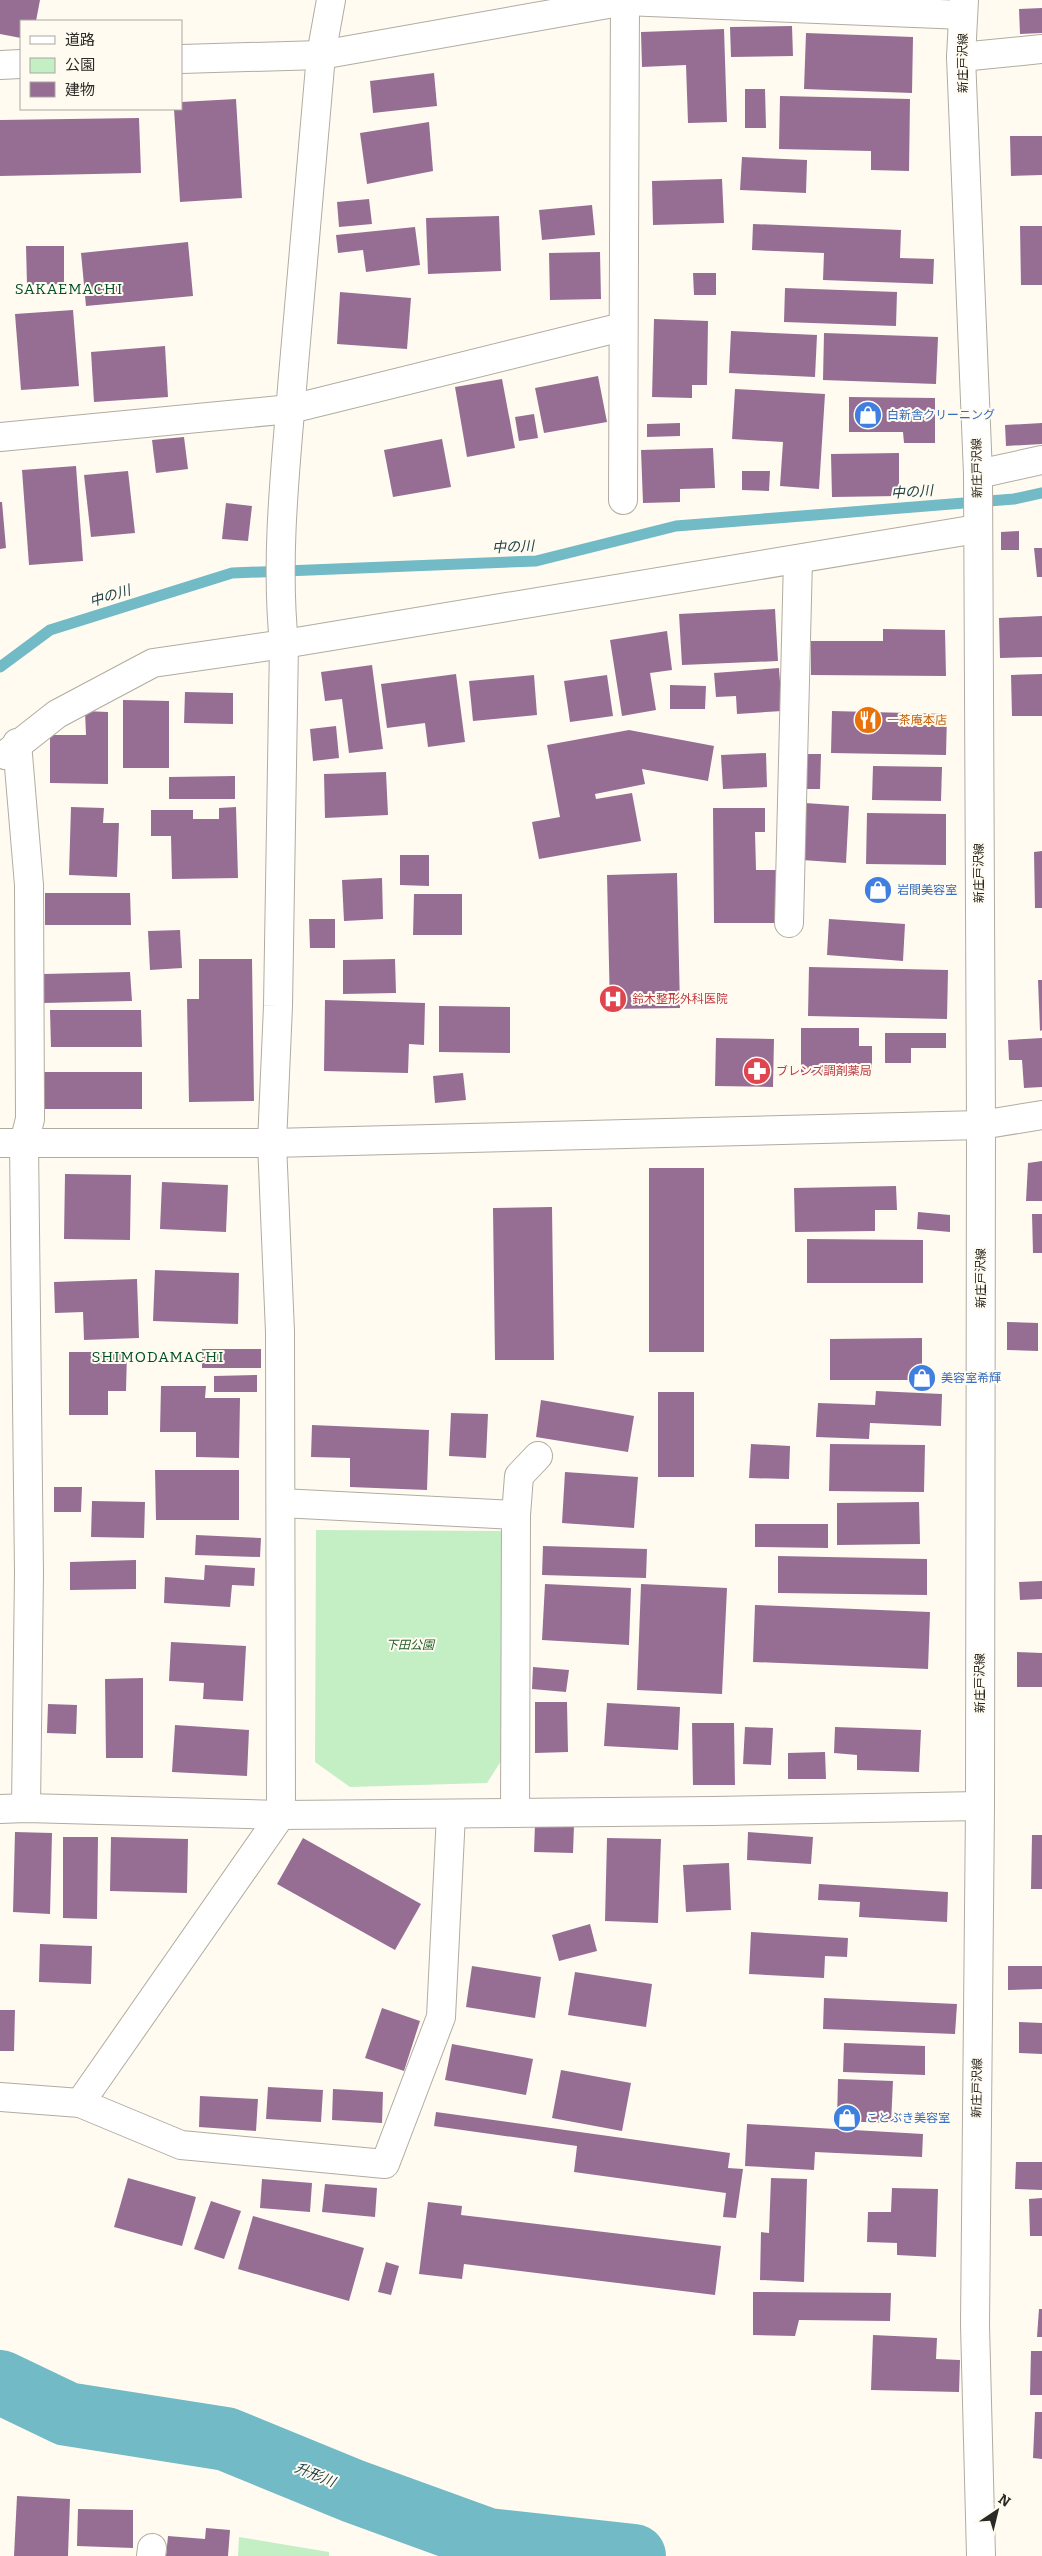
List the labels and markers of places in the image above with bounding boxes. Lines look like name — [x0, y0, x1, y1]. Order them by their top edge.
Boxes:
shop icon: 白新舎クリーニング — [853, 400, 883, 430]
place label: 白新舎クリーニング — [887, 408, 995, 422]
restaurant icon: 一茶庵本店 — [853, 705, 883, 735]
place label: 一茶庵本店 — [887, 713, 947, 727]
shop icon: 岩間美容室 — [863, 875, 893, 905]
place label: 岩間美容室 — [897, 883, 957, 897]
hospital icon: 鈴木整形外科医院 — [598, 984, 628, 1014]
place label: 鈴木整形外科医院 — [632, 992, 728, 1006]
pharmacy icon: ブレンズ調剤薬局 — [742, 1056, 772, 1086]
place label: ブレンズ調剤薬局 — [776, 1064, 872, 1078]
shop icon: 美容室希輝 — [907, 1363, 937, 1393]
place label: 美容室希輝 — [941, 1371, 1001, 1385]
shop icon: ことぶき美容室 — [832, 2103, 862, 2133]
place label: ことぶき美容室 — [866, 2111, 950, 2125]

